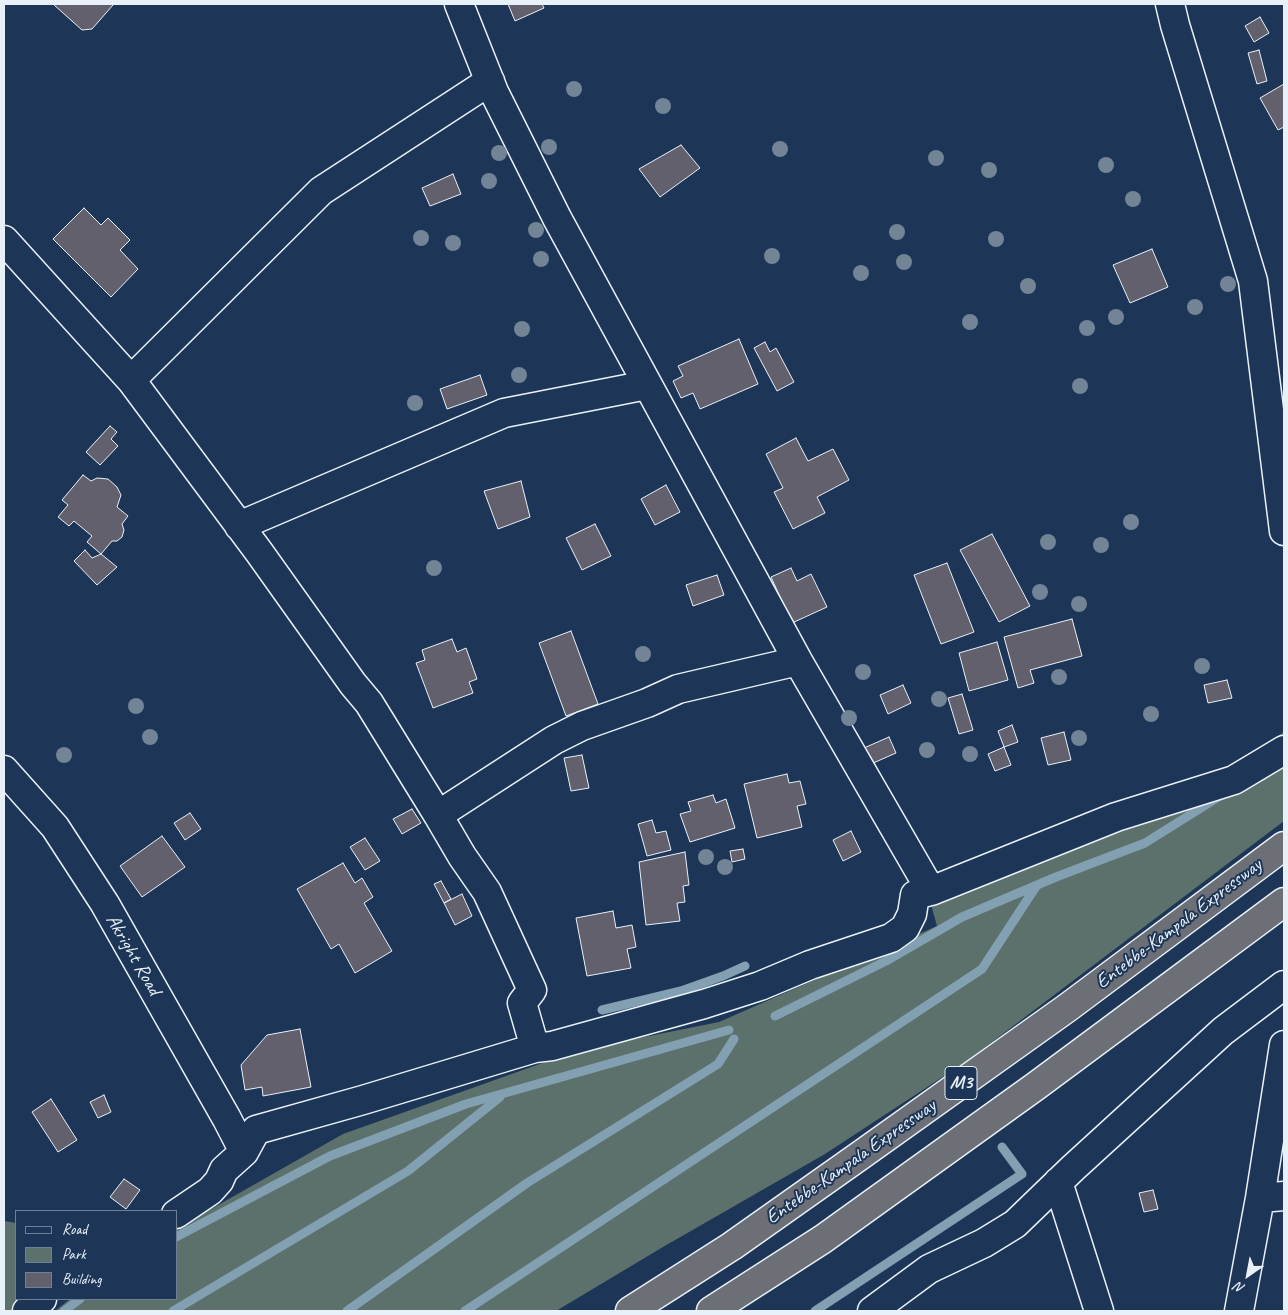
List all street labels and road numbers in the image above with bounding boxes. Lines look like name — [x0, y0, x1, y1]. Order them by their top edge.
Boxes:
street label: Entebbe-Kampala Expressway — [1091, 854, 1267, 994]
street label: Akright Road — [100, 910, 166, 1000]
road number: M3 — [945, 1066, 977, 1100]
street label: Entebbe-Kampala Expressway — [761, 1094, 941, 1230]

